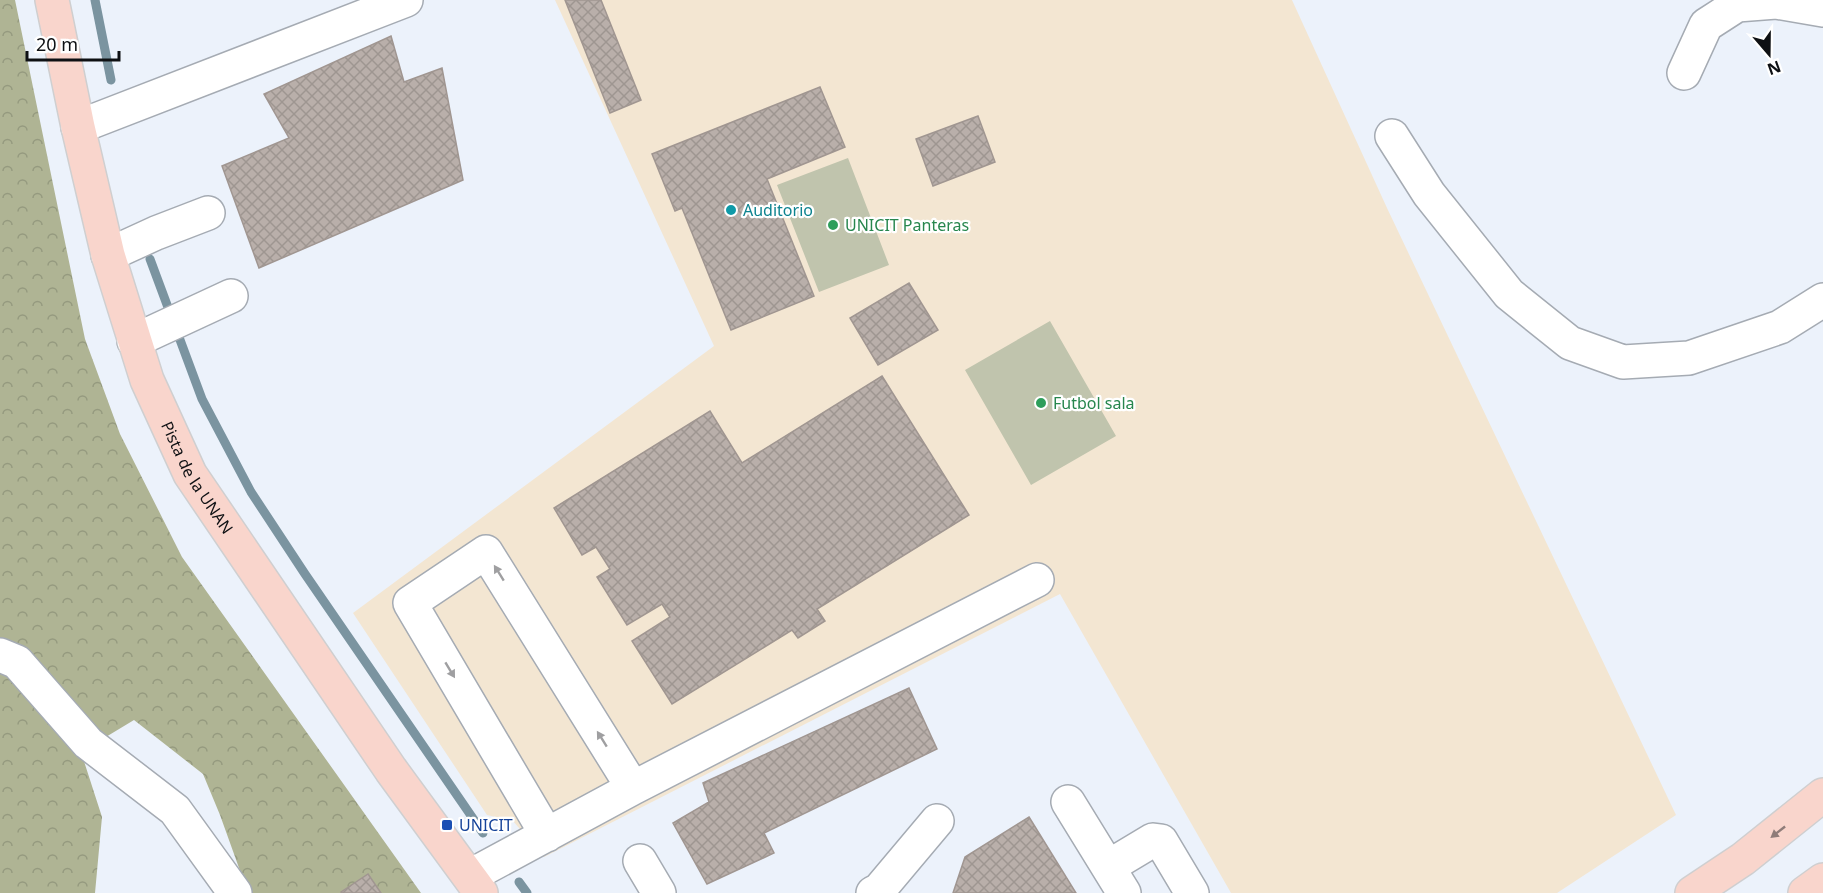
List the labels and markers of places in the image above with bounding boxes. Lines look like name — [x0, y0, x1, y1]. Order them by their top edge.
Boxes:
place label: Auditorio — [743, 199, 813, 221]
marker: Auditorio — [724, 203, 738, 217]
place label: UNICIT Panteras — [845, 214, 969, 236]
marker: UNICIT Panteras — [826, 218, 840, 232]
place label: Futbol sala — [1053, 392, 1135, 414]
marker: Futbol sala — [1034, 396, 1048, 410]
place label: UNICIT — [459, 814, 513, 836]
marker: UNICIT — [440, 818, 454, 832]

